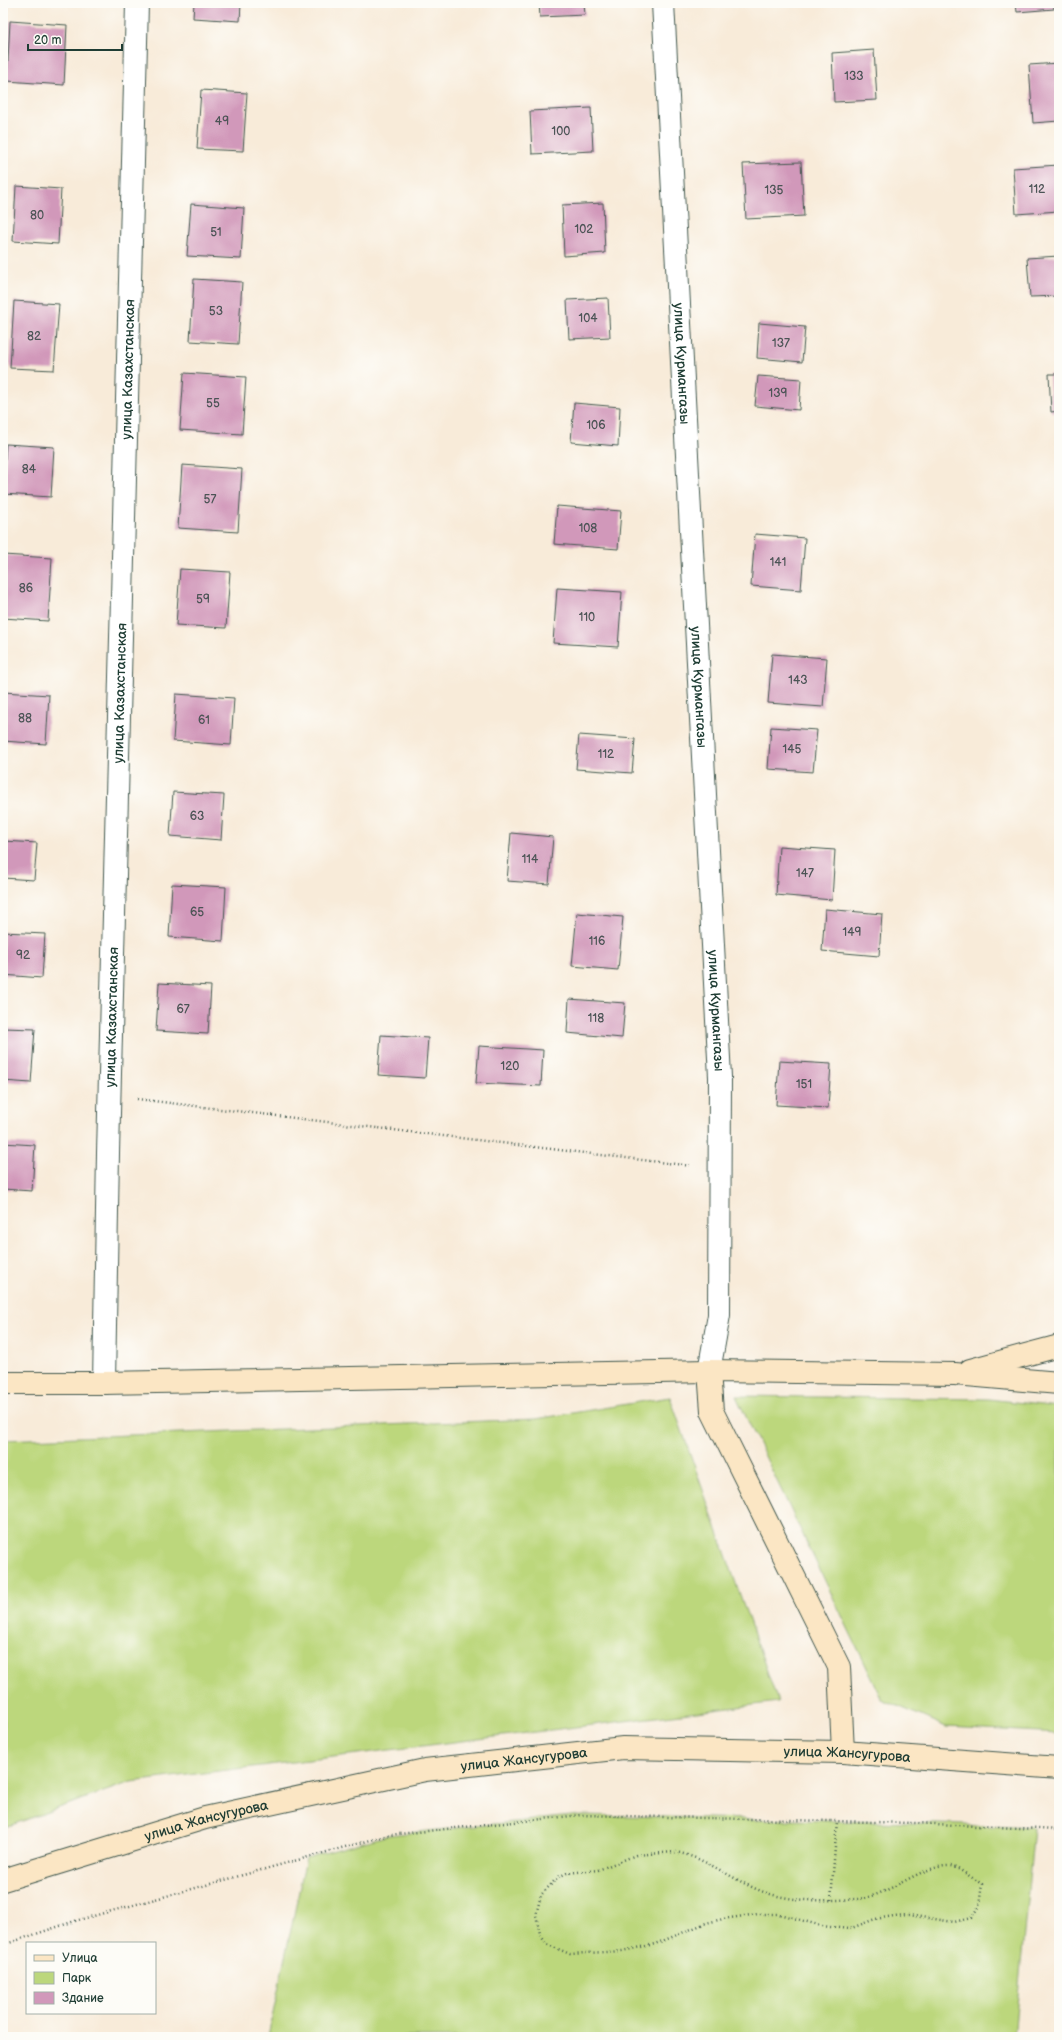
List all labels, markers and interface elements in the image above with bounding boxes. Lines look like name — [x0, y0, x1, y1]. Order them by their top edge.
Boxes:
scale bar — [28, 26, 122, 52]
text: 20 m — [34, 33, 61, 48]
house number: 133 — [844, 69, 864, 84]
house number: 49 — [215, 114, 229, 129]
house number: 100 — [552, 124, 570, 139]
house number: 112 — [1029, 182, 1045, 197]
house number: 135 — [765, 183, 784, 198]
house number: 80 — [30, 208, 44, 223]
house number: 102 — [575, 222, 593, 237]
house number: 51 — [210, 225, 222, 240]
street label: улица Казахстанская — [117, 299, 138, 440]
street label: улица Курмангазы — [670, 302, 694, 425]
house number: 53 — [209, 304, 223, 319]
house number: 104 — [578, 311, 598, 326]
house number: 82 — [27, 329, 41, 344]
house number: 137 — [772, 336, 790, 351]
house number: 139 — [769, 386, 788, 401]
house number: 55 — [206, 396, 220, 411]
house number: 106 — [586, 418, 606, 433]
house number: 84 — [22, 462, 37, 477]
house number: 57 — [204, 492, 216, 507]
house number: 108 — [579, 521, 597, 536]
house number: 141 — [770, 555, 786, 570]
house number: 86 — [19, 581, 33, 596]
house number: 59 — [196, 592, 210, 607]
house number: 110 — [579, 610, 595, 625]
street label: улица Казахстанская — [109, 622, 130, 764]
street label: улица Курмангазы — [688, 626, 711, 748]
house number: 143 — [788, 673, 808, 688]
house number: 88 — [18, 711, 32, 726]
house number: 61 — [198, 713, 210, 728]
house number: 145 — [783, 742, 802, 757]
house number: 112 — [598, 747, 614, 762]
house number: 63 — [190, 809, 204, 824]
house number: 114 — [522, 852, 539, 867]
house number: 147 — [796, 866, 814, 881]
house number: 65 — [190, 905, 204, 920]
house number: 149 — [843, 925, 862, 940]
house number: 116 — [589, 934, 605, 949]
street label: улица Казахстанская — [101, 946, 122, 1088]
house number: 92 — [16, 948, 30, 963]
street label: улица Курмангазы — [705, 949, 728, 1072]
house number: 67 — [176, 1002, 190, 1017]
house number: 118 — [588, 1011, 604, 1026]
house number: 120 — [501, 1059, 519, 1074]
house number: 151 — [796, 1077, 812, 1092]
street label: улица Жансугурова — [784, 1742, 912, 1766]
street label: улица Жансугурова — [460, 1743, 589, 1774]
street label: улица Жансугурова — [142, 1796, 270, 1845]
legend — [26, 1942, 156, 2014]
text: Улица — [62, 1951, 98, 1966]
text: Парк — [62, 1971, 92, 1986]
text: Здание — [62, 1991, 104, 2006]

